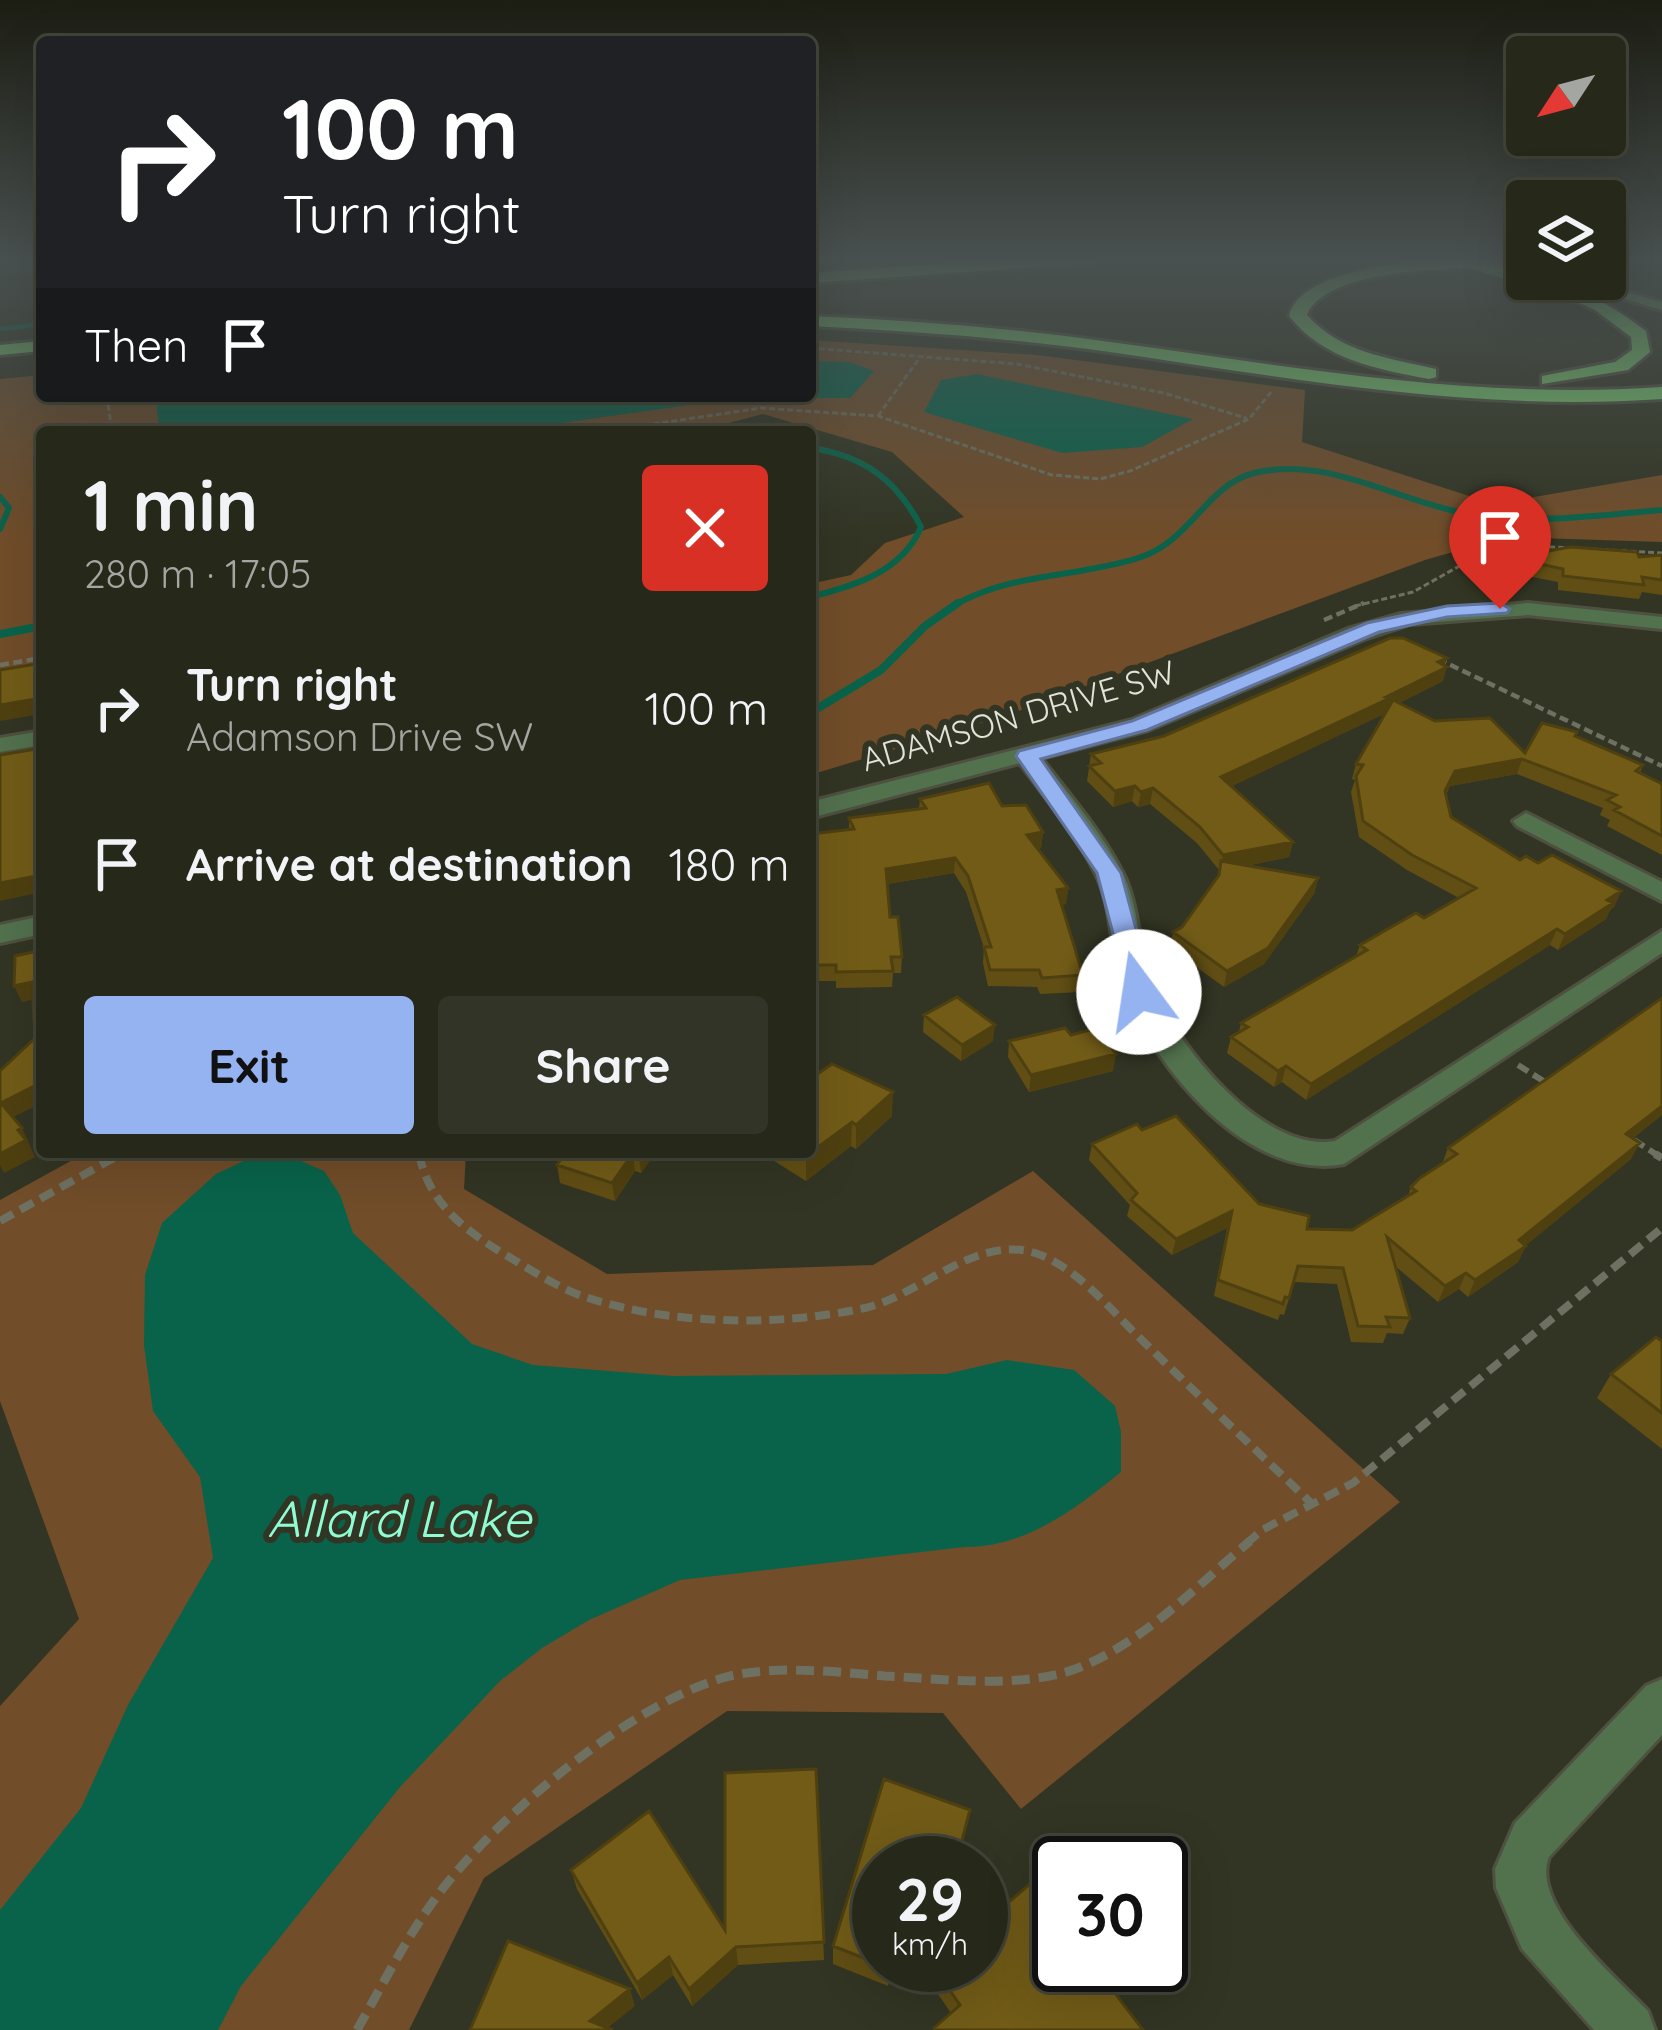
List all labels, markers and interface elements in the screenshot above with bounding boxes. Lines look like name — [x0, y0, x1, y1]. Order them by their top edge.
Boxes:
north arrow — [1506, 36, 1626, 156]
map controls — [1506, 36, 1626, 300]
text: 100 m — [282, 75, 519, 180]
icon: right — [84, 84, 240, 240]
text: Turn right — [282, 179, 521, 247]
button: layers — [1506, 180, 1626, 300]
icon: arrive — [212, 312, 278, 378]
text: Then — [84, 317, 188, 373]
text: 1 min — [84, 459, 258, 549]
button: close — [642, 465, 768, 591]
pin — [1449, 486, 1551, 609]
icon: arrive — [1467, 504, 1533, 570]
text: 280 m · 17:05 — [84, 549, 311, 598]
street label: ADAMSON DRIVE SW — [856, 651, 1180, 779]
text: Turn right — [186, 656, 398, 712]
icon: right — [84, 675, 150, 741]
text: 100 m — [644, 680, 768, 736]
text: Adamson Drive SW — [186, 712, 533, 761]
icon: arrive — [84, 831, 150, 897]
text: Arrive at destination — [186, 836, 632, 892]
text: 180 m — [668, 836, 790, 892]
position arrow — [1076, 929, 1202, 1055]
button: Exit — [84, 996, 414, 1134]
button: Share — [438, 996, 768, 1134]
water label: Allard Lake — [267, 1486, 533, 1550]
speed limit sign: 30 — [1032, 1836, 1188, 1992]
text: 29 — [896, 1861, 964, 1936]
text: km/h — [892, 1925, 968, 1963]

